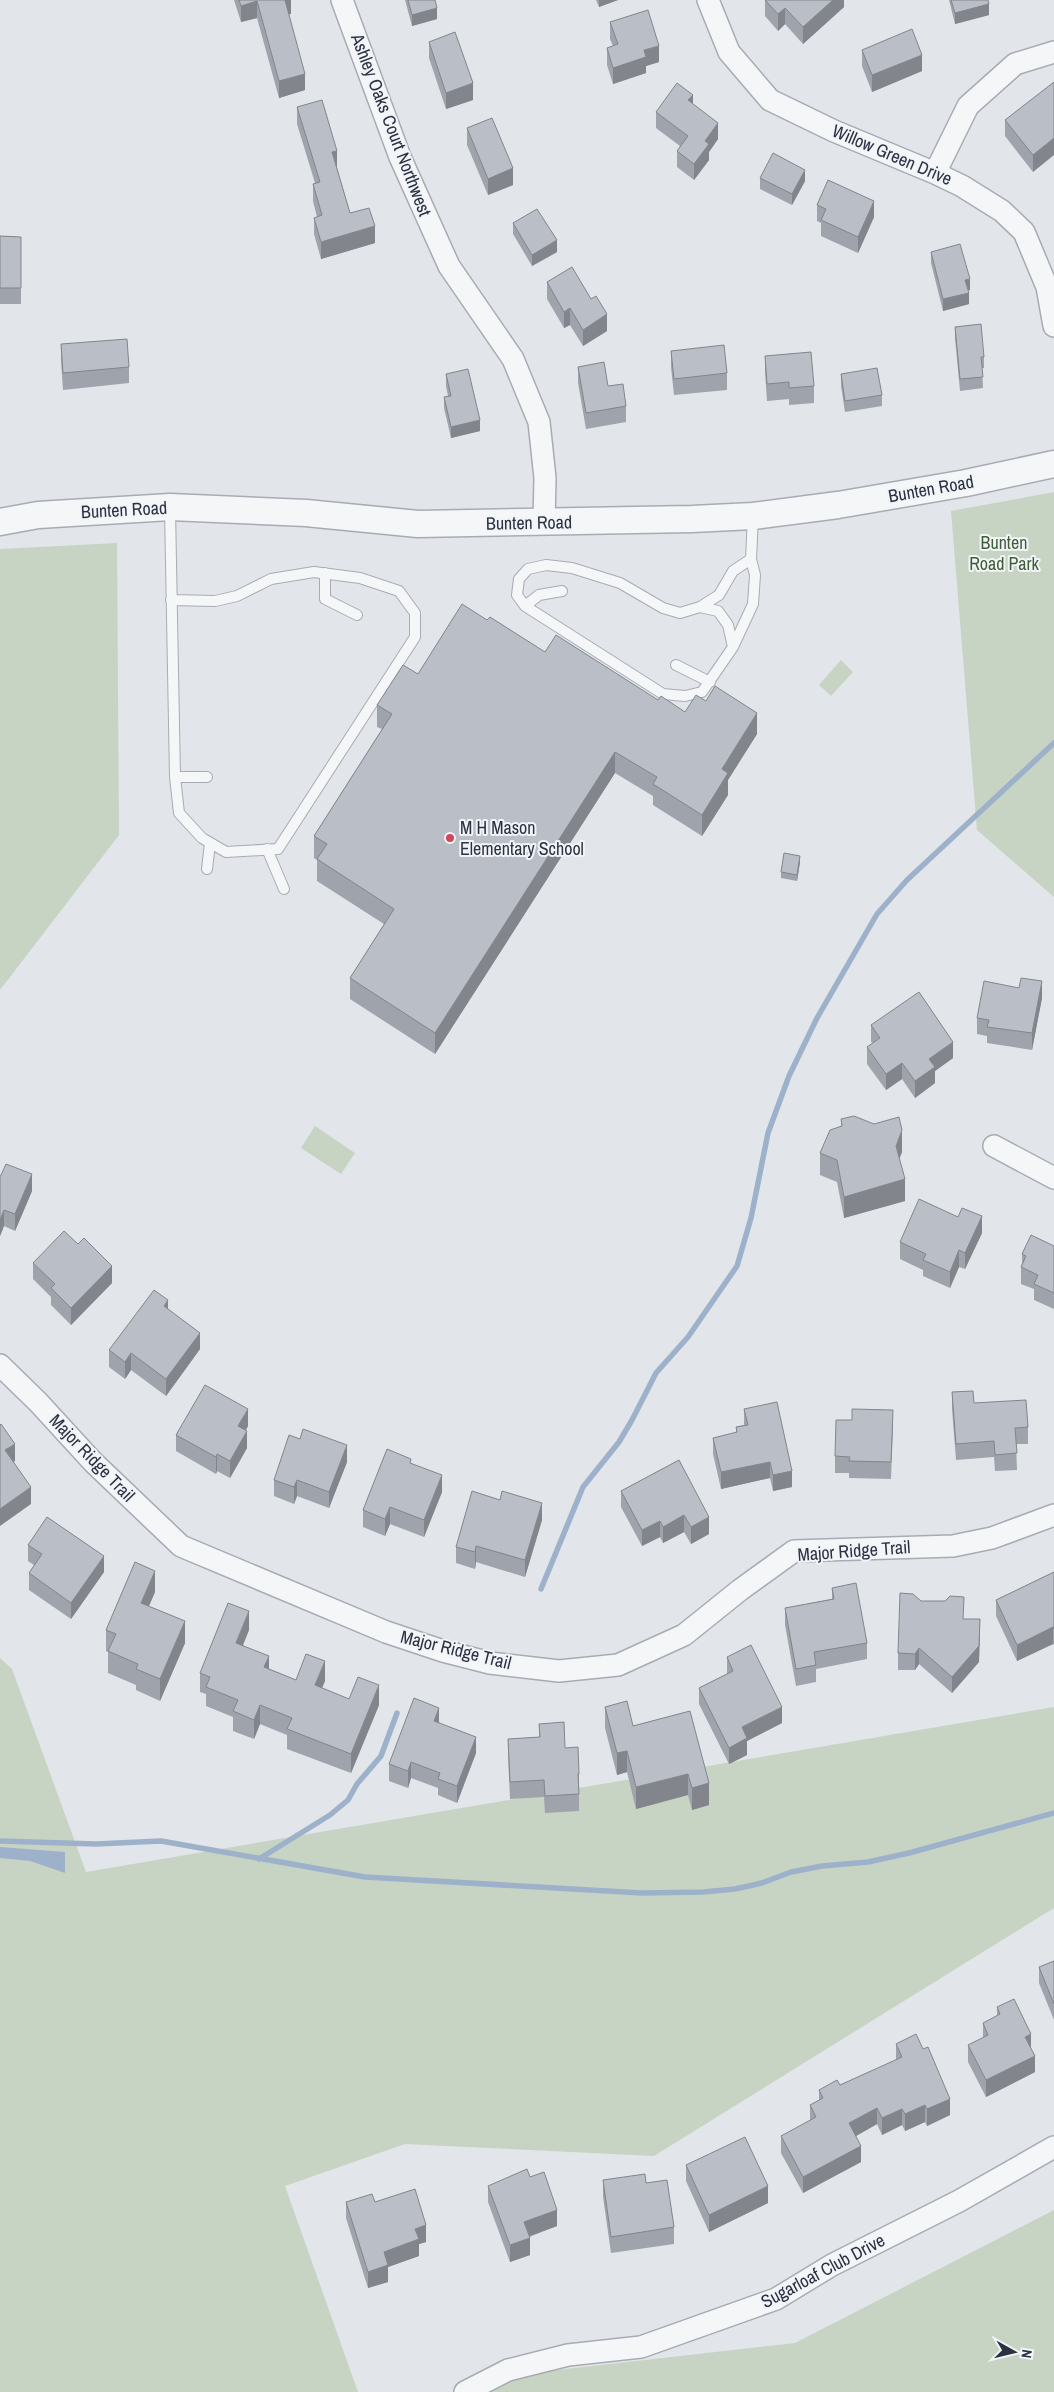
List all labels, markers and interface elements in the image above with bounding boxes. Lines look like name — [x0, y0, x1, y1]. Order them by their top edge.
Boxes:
street label: Ashley Oaks Court Northwest — [345, 29, 438, 220]
street label: Willow Green Drive — [828, 118, 956, 191]
street label: Bunten Road — [886, 469, 976, 508]
street label: Bunten Road — [80, 495, 168, 524]
street label: Bunten Road — [486, 509, 572, 536]
park label: Bunten Road Park — [969, 530, 1039, 576]
place label: M H Mason Elementary School — [460, 815, 584, 861]
marker: M H Mason Elementary School — [444, 832, 456, 844]
street label: Major Ridge Trail — [44, 1408, 141, 1507]
street label: Major Ridge Trail — [797, 1534, 911, 1567]
street label: Major Ridge Trail — [398, 1624, 514, 1675]
street label: Sugarloaf Club Drive — [756, 2227, 889, 2314]
north arrow — [989, 2327, 1039, 2377]
text: N — [1017, 2348, 1036, 2359]

